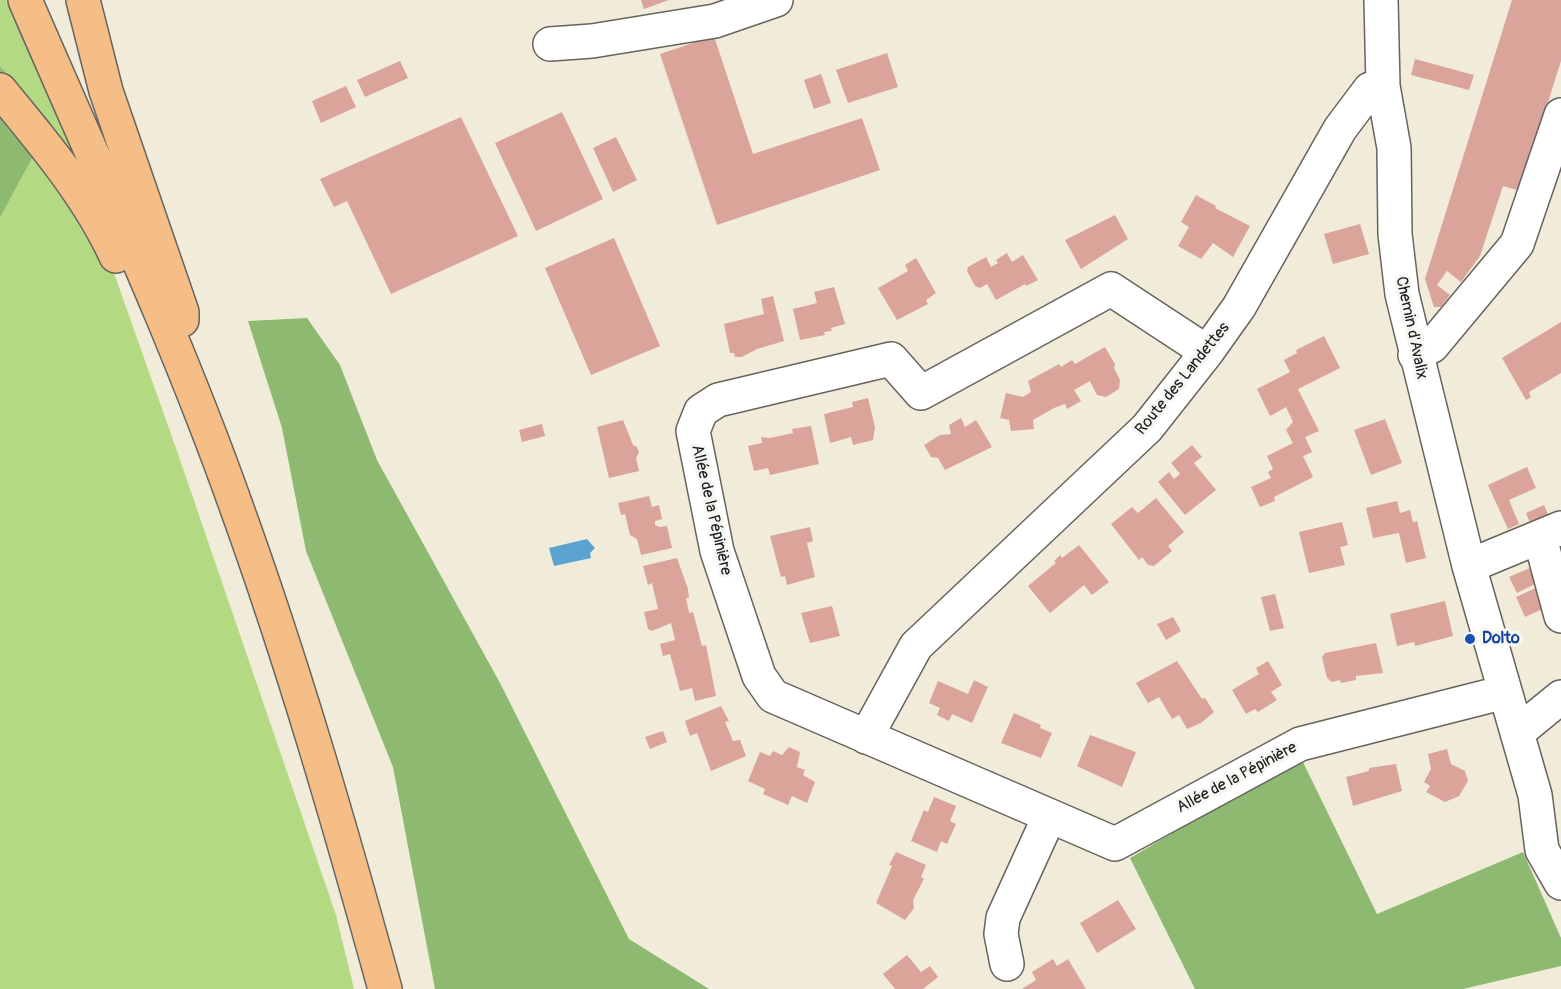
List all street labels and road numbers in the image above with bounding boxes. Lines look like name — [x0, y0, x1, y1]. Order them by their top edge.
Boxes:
street label: Chemin d'Avalix — [1391, 275, 1431, 381]
street label: Route des Landettes — [1132, 319, 1234, 439]
street label: Allée de la Pépinière — [687, 443, 735, 577]
street label: Allée de la Pépinière — [1174, 738, 1300, 818]

